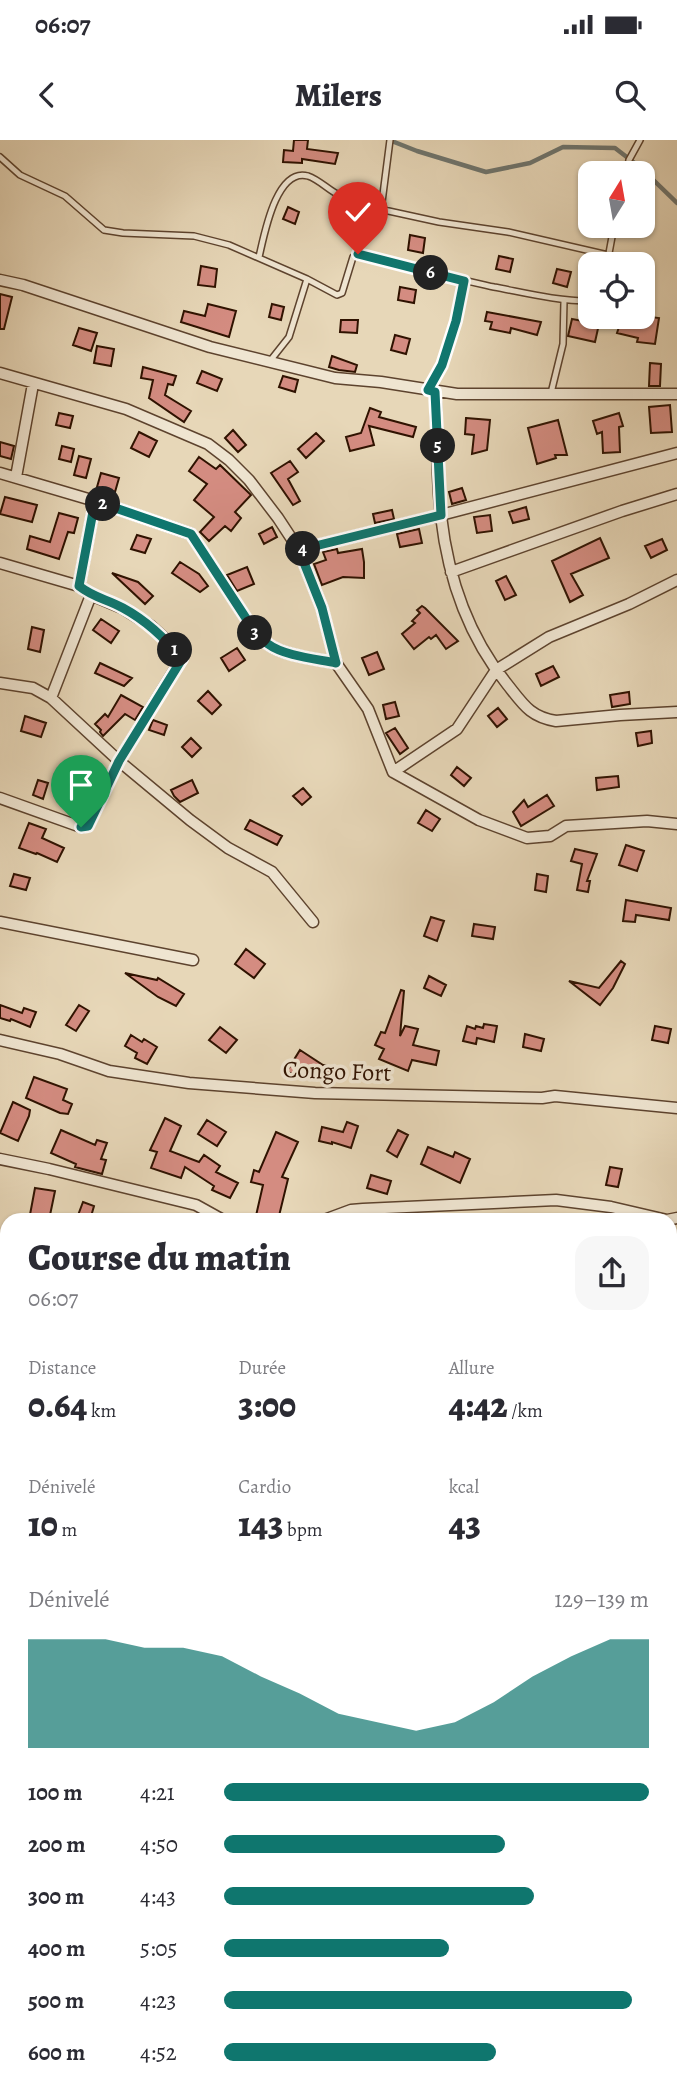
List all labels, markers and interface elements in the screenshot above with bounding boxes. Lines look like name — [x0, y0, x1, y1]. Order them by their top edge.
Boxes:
text: 06:07 — [35, 7, 91, 42]
text: Milers — [295, 73, 382, 117]
icon: back — [28, 76, 66, 114]
icon: search — [611, 76, 649, 114]
north arrow — [578, 161, 654, 238]
map controls — [578, 161, 655, 329]
pin — [328, 182, 388, 254]
icon: check — [339, 193, 377, 231]
button: locate — [578, 252, 655, 329]
pin: 6 — [414, 256, 448, 290]
text: 6 — [426, 259, 435, 285]
pin: 5 — [420, 428, 456, 464]
text: 5 — [433, 432, 442, 458]
pin: 2 — [86, 486, 120, 522]
text: 2 — [98, 490, 107, 516]
pin: 4 — [286, 532, 320, 566]
text: 4 — [298, 535, 307, 561]
pin: 3 — [238, 616, 272, 650]
text: 3 — [250, 619, 259, 645]
pin: 1 — [158, 632, 192, 668]
text: 1 — [171, 636, 178, 662]
pin — [51, 755, 111, 827]
icon: arrive — [62, 766, 100, 804]
street label: Congo Fort — [282, 1053, 392, 1089]
text: Course du matin — [28, 1231, 291, 1283]
button: share — [575, 1236, 649, 1310]
text: 06:07 — [28, 1283, 78, 1314]
text: Distance — [28, 1355, 96, 1381]
text: Durée — [238, 1355, 286, 1381]
text: Allure — [449, 1355, 495, 1381]
text: 0.64 — [28, 1381, 87, 1429]
text: 3:00 — [238, 1381, 296, 1429]
text: 4:42 — [449, 1381, 508, 1429]
text: km — [87, 1398, 116, 1424]
text: /km — [508, 1398, 543, 1424]
text: Dénivelé — [28, 1474, 95, 1500]
text: Cardio — [238, 1474, 291, 1500]
text: kcal — [449, 1474, 479, 1500]
text: 10 — [28, 1500, 58, 1548]
text: 143 — [238, 1500, 283, 1548]
text: 43 — [449, 1500, 481, 1548]
text: m — [58, 1517, 77, 1543]
text: bpm — [283, 1517, 323, 1543]
text: Dénivelé — [28, 1584, 110, 1615]
text: 129–139 m — [554, 1584, 649, 1615]
text: 100 m — [28, 1777, 83, 1808]
text: 4:21 — [140, 1777, 175, 1808]
text: 200 m — [28, 1829, 86, 1860]
text: 4:50 — [140, 1829, 178, 1860]
text: 300 m — [28, 1881, 84, 1912]
text: 4:43 — [140, 1881, 176, 1912]
text: 400 m — [28, 1933, 85, 1964]
text: 5:05 — [140, 1933, 178, 1964]
text: 500 m — [28, 1985, 84, 2016]
text: 4:23 — [140, 1985, 176, 2016]
text: 600 m — [28, 2037, 85, 2068]
text: 4:52 — [140, 2037, 177, 2068]

